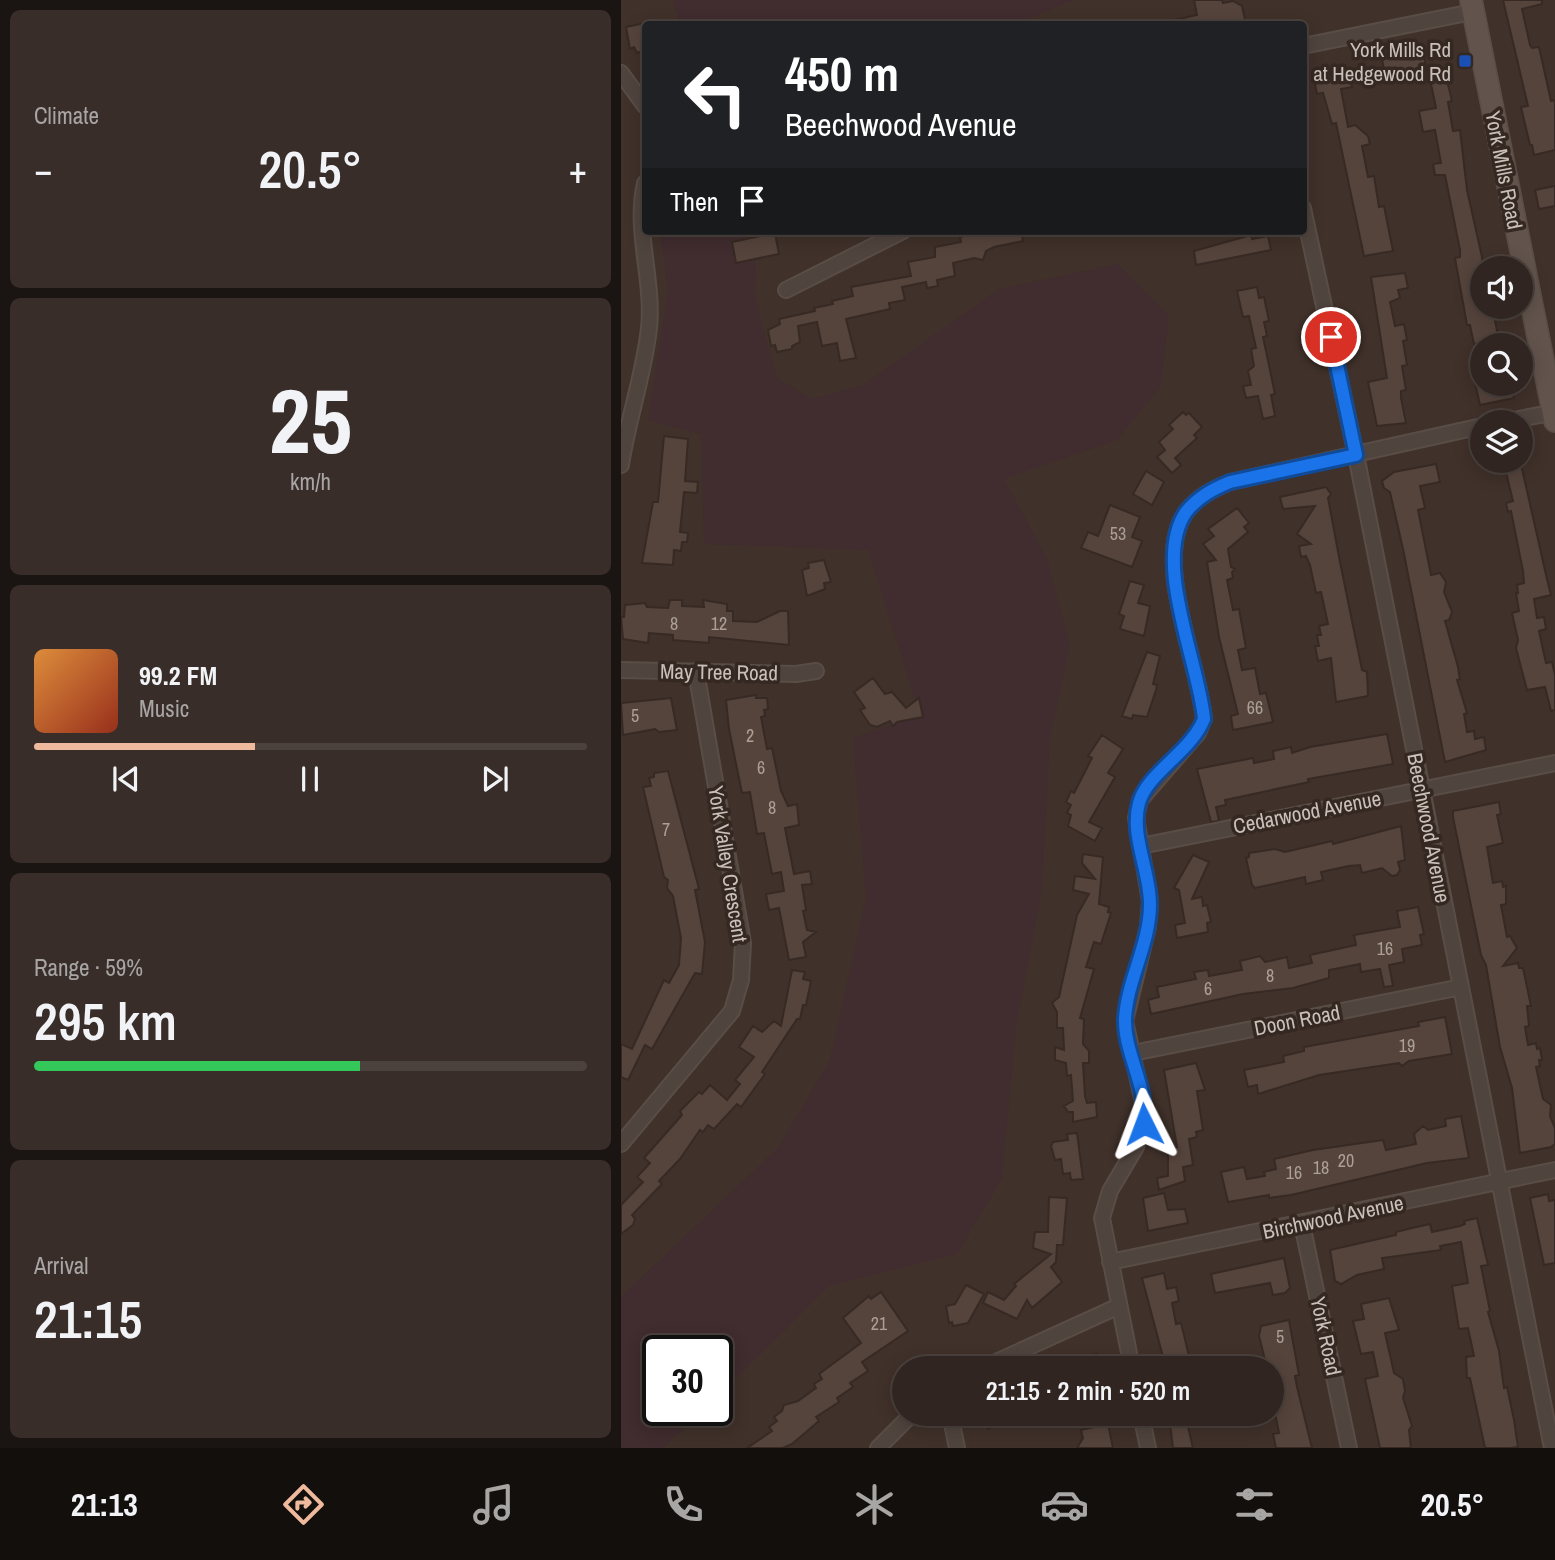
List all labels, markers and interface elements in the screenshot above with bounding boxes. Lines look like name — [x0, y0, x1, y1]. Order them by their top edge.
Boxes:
place label: York Mills Rd at Hedgewood Rd — [1313, 35, 1451, 88]
text: 450 m — [785, 40, 899, 106]
icon: left — [670, 49, 761, 140]
marker: York Mills Rd at Hedgewood Rd — [1457, 53, 1473, 69]
text: Climate — [34, 100, 99, 131]
text: Beechwood Avenue — [785, 103, 1017, 146]
street label: York Mills Road — [1478, 108, 1530, 232]
text: 20.5° — [259, 134, 362, 204]
text: − — [34, 144, 52, 195]
text: + — [569, 144, 587, 195]
icon: arrive — [733, 182, 771, 220]
text: Then — [670, 184, 719, 219]
map controls — [1470, 256, 1533, 473]
button: sound — [1470, 256, 1533, 319]
pin — [1301, 307, 1361, 367]
icon: arrive — [1312, 318, 1350, 356]
button: search — [1470, 333, 1533, 396]
text: 25 — [269, 359, 352, 481]
button: layers — [1470, 410, 1533, 473]
text: km/h — [290, 466, 331, 497]
house number: 53 — [1110, 521, 1126, 546]
house number: 8 — [670, 611, 678, 636]
house number: 12 — [711, 611, 727, 636]
street label: May Tree Road — [660, 656, 778, 688]
text: 99.2 FM — [139, 658, 217, 693]
text: Music — [139, 693, 189, 724]
house number: 66 — [1247, 695, 1263, 720]
house number: 5 — [631, 703, 639, 728]
house number: 2 — [746, 723, 754, 748]
street label: Beechwood Avenue — [1400, 751, 1458, 905]
house number: 6 — [757, 755, 765, 780]
icon: previous — [107, 760, 145, 798]
icon: pause — [291, 760, 329, 798]
icon: next — [476, 760, 514, 798]
street label: Cedarwood Avenue — [1231, 783, 1383, 841]
street label: York Valley Crescent — [701, 784, 755, 945]
house number: 8 — [768, 795, 776, 820]
house number: 7 — [662, 817, 670, 842]
house number: 16 — [1377, 936, 1393, 961]
text: Range · 59% — [34, 952, 143, 983]
house number: 8 — [1266, 963, 1274, 988]
house number: 6 — [1204, 976, 1212, 1001]
text: 295 km — [34, 986, 177, 1056]
street label: Doon Road — [1251, 997, 1343, 1043]
house number: 19 — [1399, 1033, 1415, 1058]
position arrow — [1107, 1087, 1181, 1161]
house number: 20 — [1338, 1148, 1354, 1173]
house number: 18 — [1313, 1155, 1329, 1180]
house number: 16 — [1286, 1160, 1302, 1185]
street label: Birchwood Avenue — [1260, 1188, 1406, 1246]
text: Arrival — [34, 1250, 89, 1281]
text: 21:15 — [34, 1284, 142, 1354]
street label: York Road — [1304, 1294, 1348, 1378]
house number: 21 — [871, 1311, 888, 1336]
house number: 5 — [1276, 1324, 1284, 1349]
speed limit sign: 30 — [642, 1335, 733, 1426]
text: 21:15 · 2 min · 520 m — [986, 1373, 1190, 1408]
icon: directions — [279, 1480, 328, 1529]
icon: music — [469, 1480, 518, 1529]
icon: phone — [659, 1480, 708, 1529]
icon: climate — [850, 1480, 899, 1529]
icon: car — [1040, 1480, 1089, 1529]
icon: filters — [1230, 1480, 1279, 1529]
text: 21:13 — [71, 1483, 138, 1526]
text: 20.5° — [1420, 1483, 1484, 1526]

